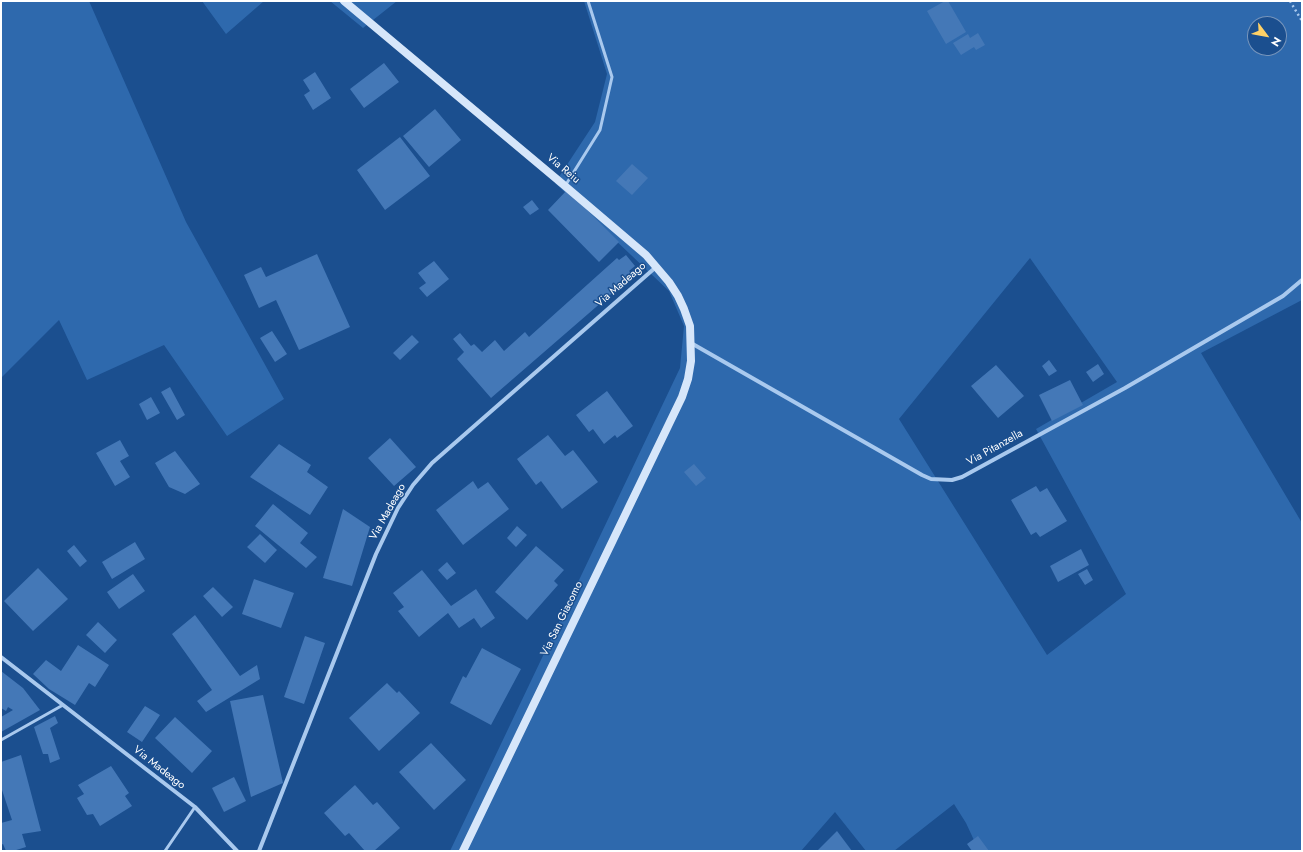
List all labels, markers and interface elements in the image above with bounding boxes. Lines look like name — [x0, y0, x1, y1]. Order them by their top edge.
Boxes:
north arrow — [1247, 16, 1287, 56]
text: N — [1267, 34, 1285, 50]
street label: Via Reiu — [544, 151, 582, 187]
street label: Via Madeago — [593, 260, 649, 310]
street label: Via Pitanzella — [965, 427, 1025, 469]
street label: Via Madeago — [367, 482, 409, 542]
street label: Via San Giacomo — [538, 579, 586, 659]
street label: Via Madeago — [130, 744, 188, 792]

